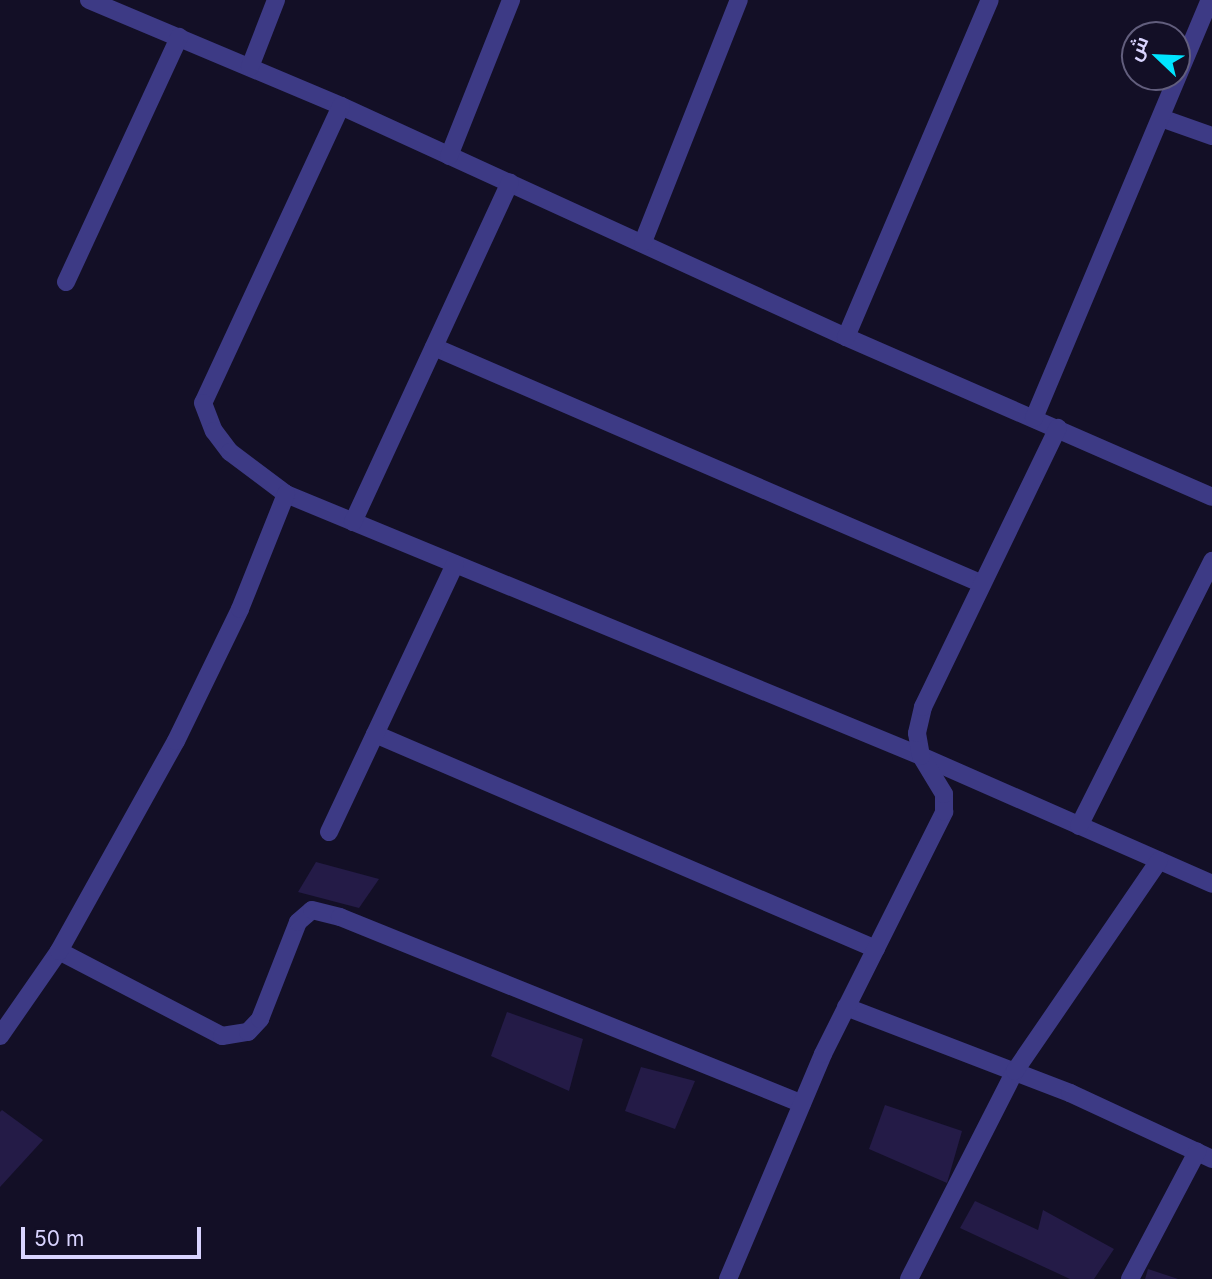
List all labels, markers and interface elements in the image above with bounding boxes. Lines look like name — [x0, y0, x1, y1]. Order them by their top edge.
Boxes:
north arrow — [1121, 21, 1191, 91]
text: ش — [1123, 33, 1153, 64]
scale bar — [24, 1212, 205, 1256]
text: 50 m — [34, 1226, 84, 1251]

